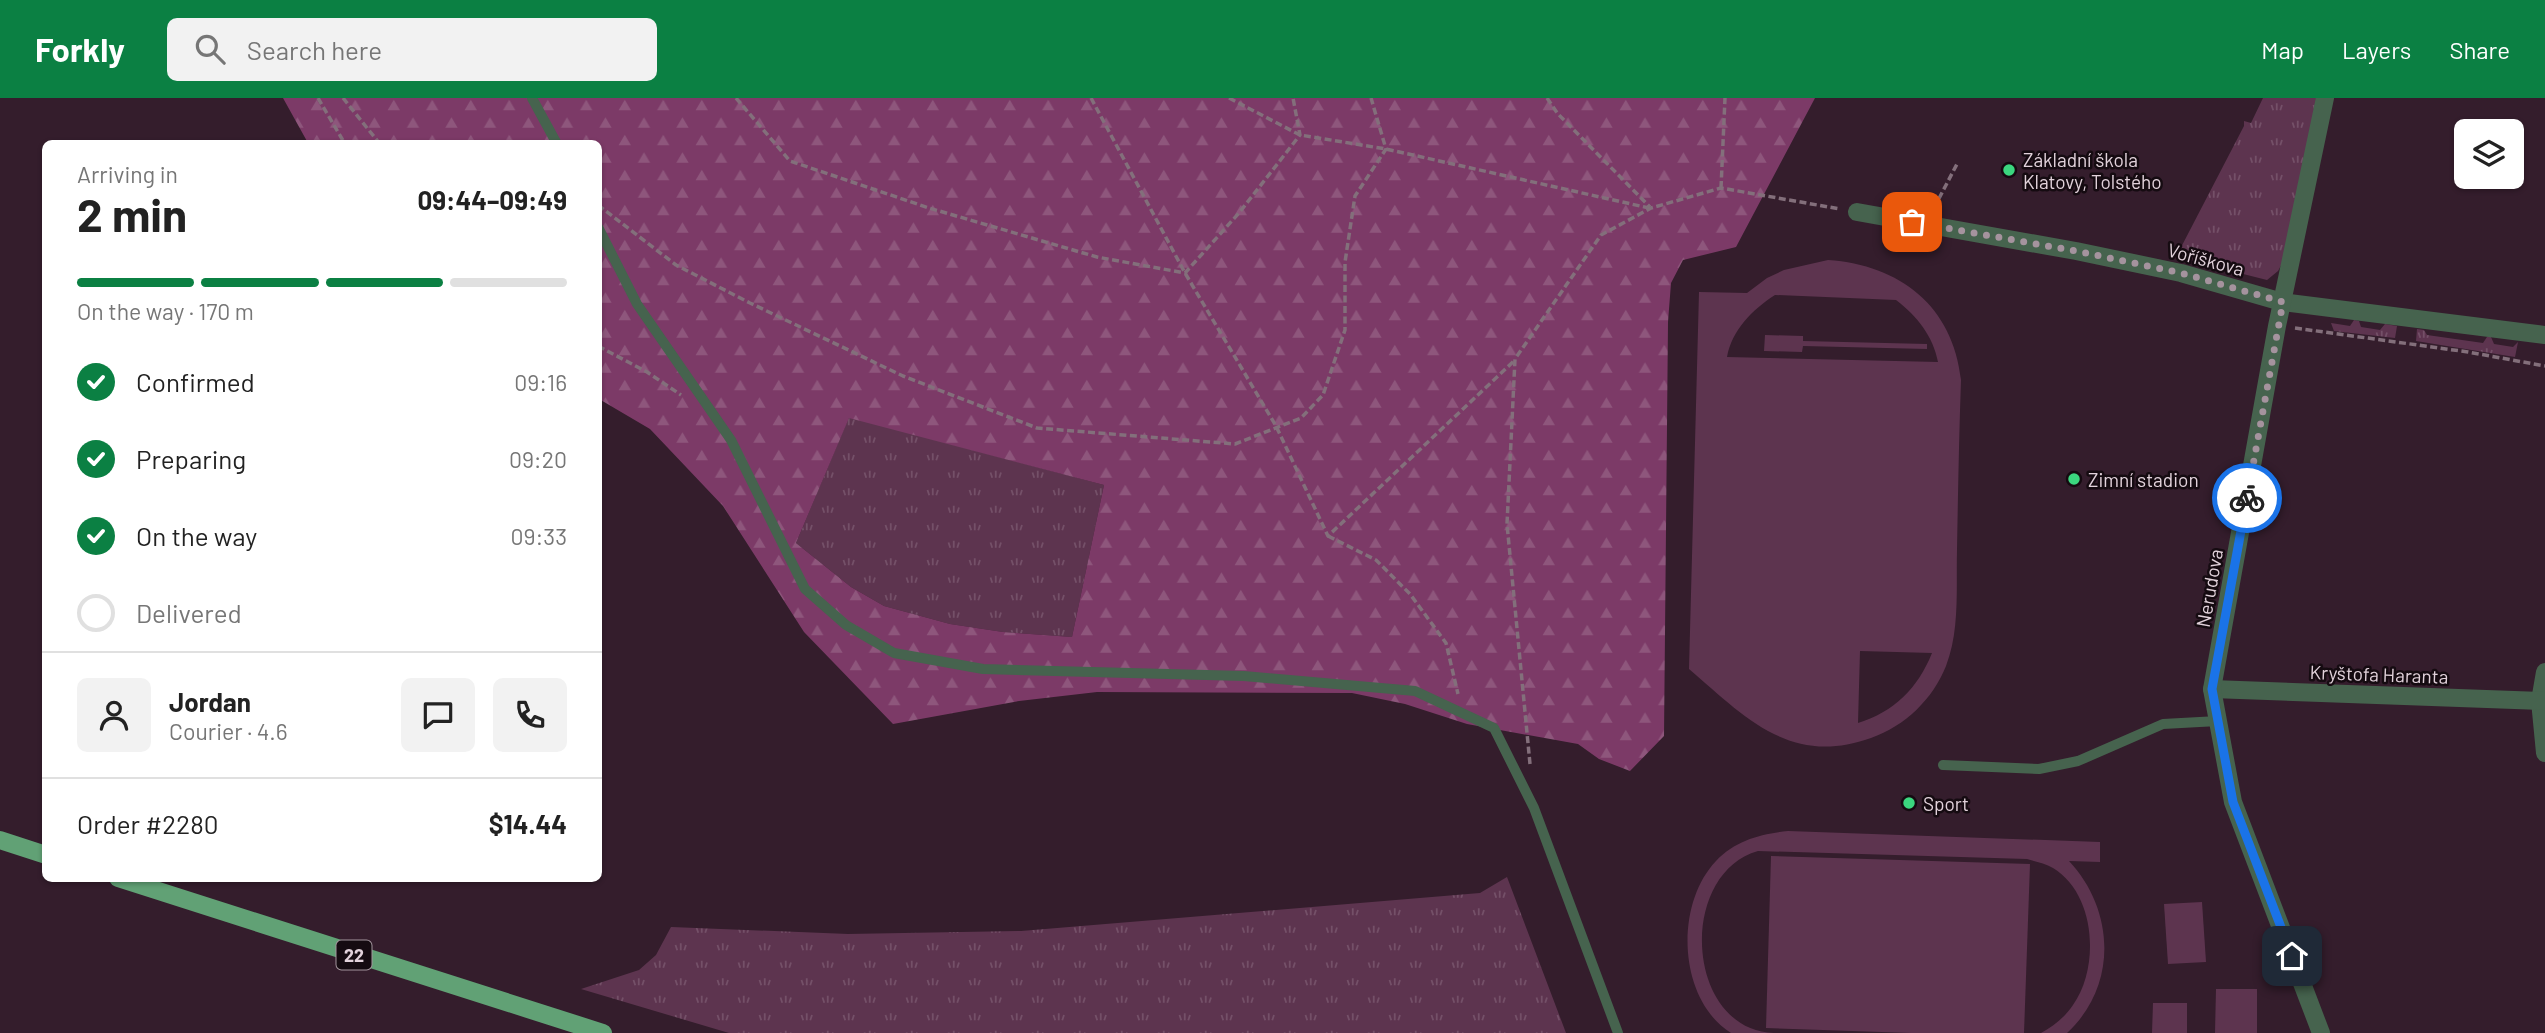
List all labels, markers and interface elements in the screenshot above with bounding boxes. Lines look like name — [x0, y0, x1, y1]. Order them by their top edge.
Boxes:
search box — [167, 18, 657, 81]
text: Forkly — [35, 29, 125, 69]
icon: search — [191, 30, 229, 68]
text: Search here — [247, 34, 382, 65]
text: Map — [2261, 35, 2304, 64]
text: Layers — [2342, 35, 2411, 64]
text: Share — [2449, 35, 2510, 64]
map controls — [2454, 119, 2524, 189]
button: layers — [2454, 119, 2524, 189]
place label: Základní škola Klatovy, Tolstého — [2023, 148, 2162, 193]
text: Arriving in — [77, 160, 178, 188]
marker: Základní škola Klatovy, Tolstého — [2001, 162, 2017, 178]
text: 09:44–09:49 — [417, 184, 567, 215]
text: 2 min — [77, 186, 187, 241]
pin — [1882, 192, 1942, 252]
icon: bag — [1893, 203, 1931, 241]
street label: Voříškova — [2165, 238, 2247, 280]
text: On the way · 170 m — [77, 297, 254, 325]
icon: check — [77, 363, 115, 401]
text: Confirmed — [136, 366, 255, 397]
text: 09:16 — [514, 368, 567, 396]
icon: check — [77, 440, 115, 478]
text: Preparing — [136, 443, 246, 474]
text: 09:20 — [509, 445, 567, 473]
courier — [2212, 463, 2282, 533]
place label: Zimní stadion — [2088, 468, 2199, 491]
marker: Zimní stadion — [2066, 471, 2082, 487]
icon: bike — [2228, 479, 2266, 517]
icon: check — [77, 517, 115, 555]
text: On the way — [136, 520, 257, 551]
text: 09:33 — [511, 522, 567, 550]
street label: Nerudova — [2191, 547, 2227, 629]
text: Delivered — [136, 597, 242, 628]
street label: Kryštofa Haranta — [2309, 660, 2449, 688]
button: person — [77, 678, 151, 752]
button: chat — [401, 678, 475, 752]
button: phone — [493, 678, 567, 752]
text: Jordan — [169, 686, 251, 717]
text: Courier · 4.6 — [169, 717, 288, 745]
place label: Sport — [1923, 792, 1969, 815]
marker: Sport — [1901, 795, 1917, 811]
text: Order #2280 — [77, 808, 218, 839]
text: $14.44 — [489, 808, 567, 839]
pin — [2262, 926, 2322, 986]
icon: home — [2273, 937, 2311, 975]
road number: 22 — [336, 940, 372, 970]

